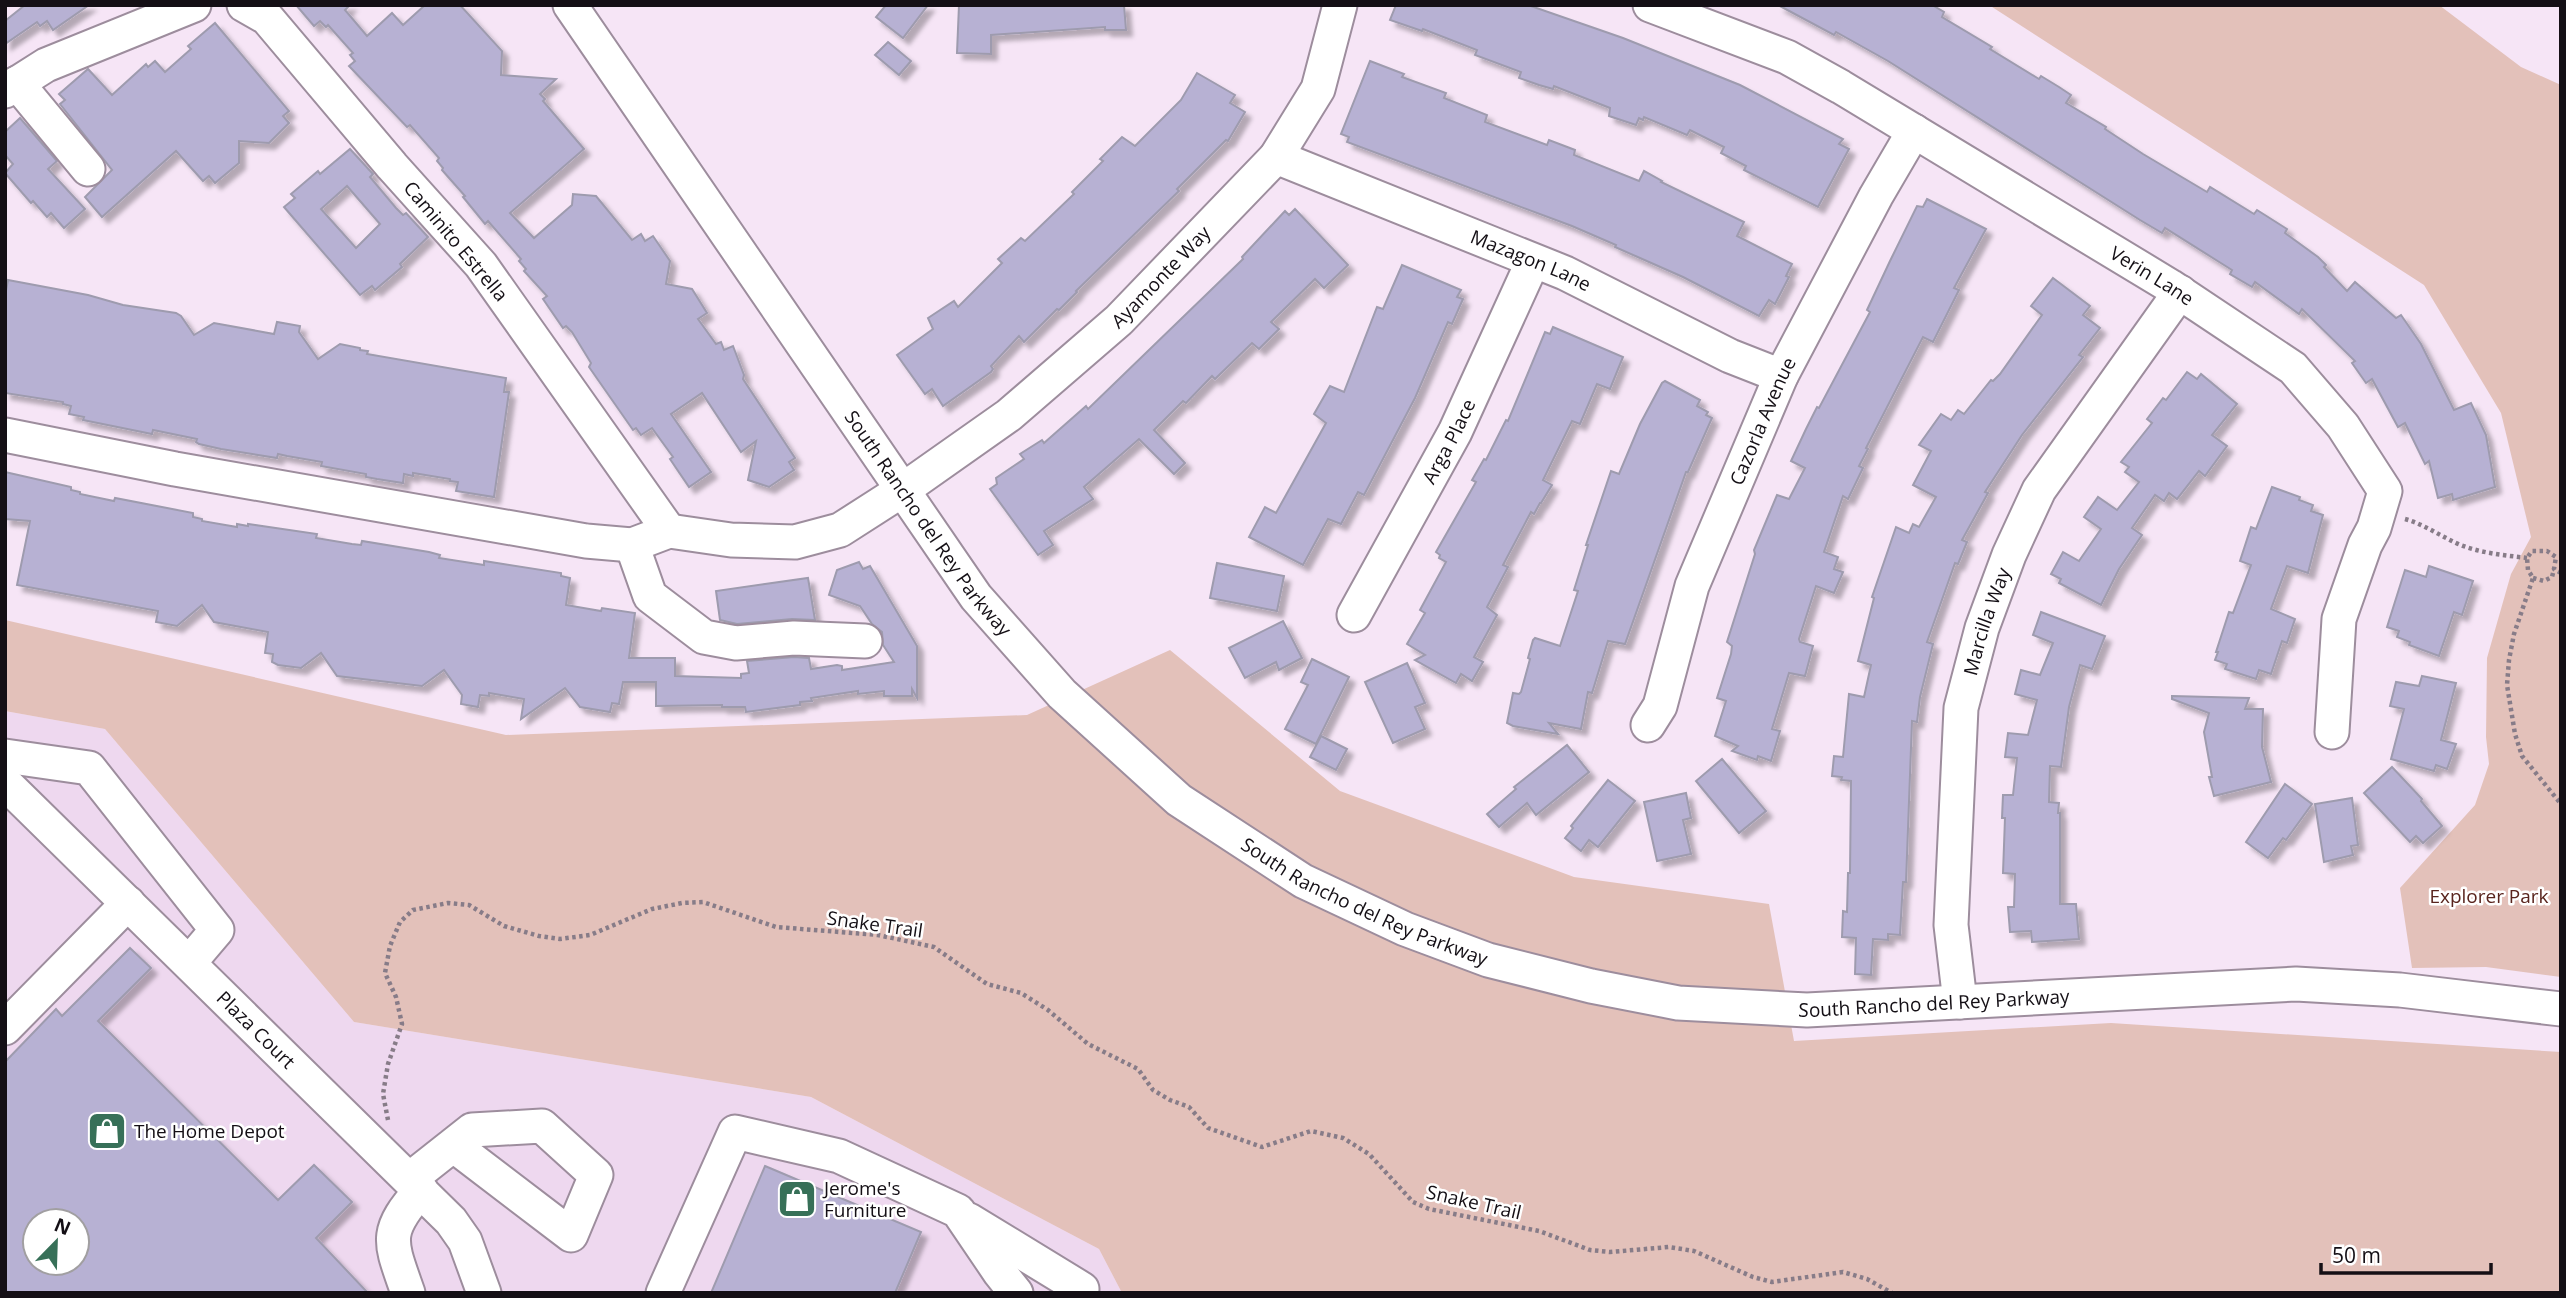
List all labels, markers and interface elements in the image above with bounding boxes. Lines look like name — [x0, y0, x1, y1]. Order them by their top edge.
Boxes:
street label: Caminito Estrella — [398, 175, 514, 307]
street label: Ayamonte Way — [1106, 220, 1216, 334]
street label: Mazagon Lane — [1467, 223, 1596, 297]
street label: Verin Lane — [2105, 240, 2199, 311]
street label: Cazorla Avenue — [1723, 352, 1802, 489]
street label: Arga Place — [1416, 395, 1481, 488]
street label: South Rancho del Rey Parkway — [839, 405, 1018, 642]
street label: Marcilla Way — [1957, 563, 2016, 678]
street label: South Rancho del Rey Parkway — [1236, 831, 1492, 972]
park label: Explorer Park — [2429, 883, 2549, 909]
street label: Snake Trail — [825, 904, 925, 944]
street label: South Rancho del Rey Parkway — [1798, 983, 2071, 1023]
street label: Plaza Court — [211, 985, 301, 1074]
shop icon: The Home Depot — [86, 1110, 128, 1152]
place label: The Home Depot — [134, 1118, 285, 1144]
place label: Jerome's Furniture — [822, 1175, 907, 1223]
shop icon: Jerome's Furniture — [776, 1178, 818, 1220]
street label: Snake Trail — [1424, 1178, 1524, 1226]
north arrow — [21, 1207, 91, 1277]
text: N — [50, 1211, 75, 1241]
scale bar — [2321, 1232, 2491, 1276]
text: 50 m — [2332, 1241, 2381, 1269]

